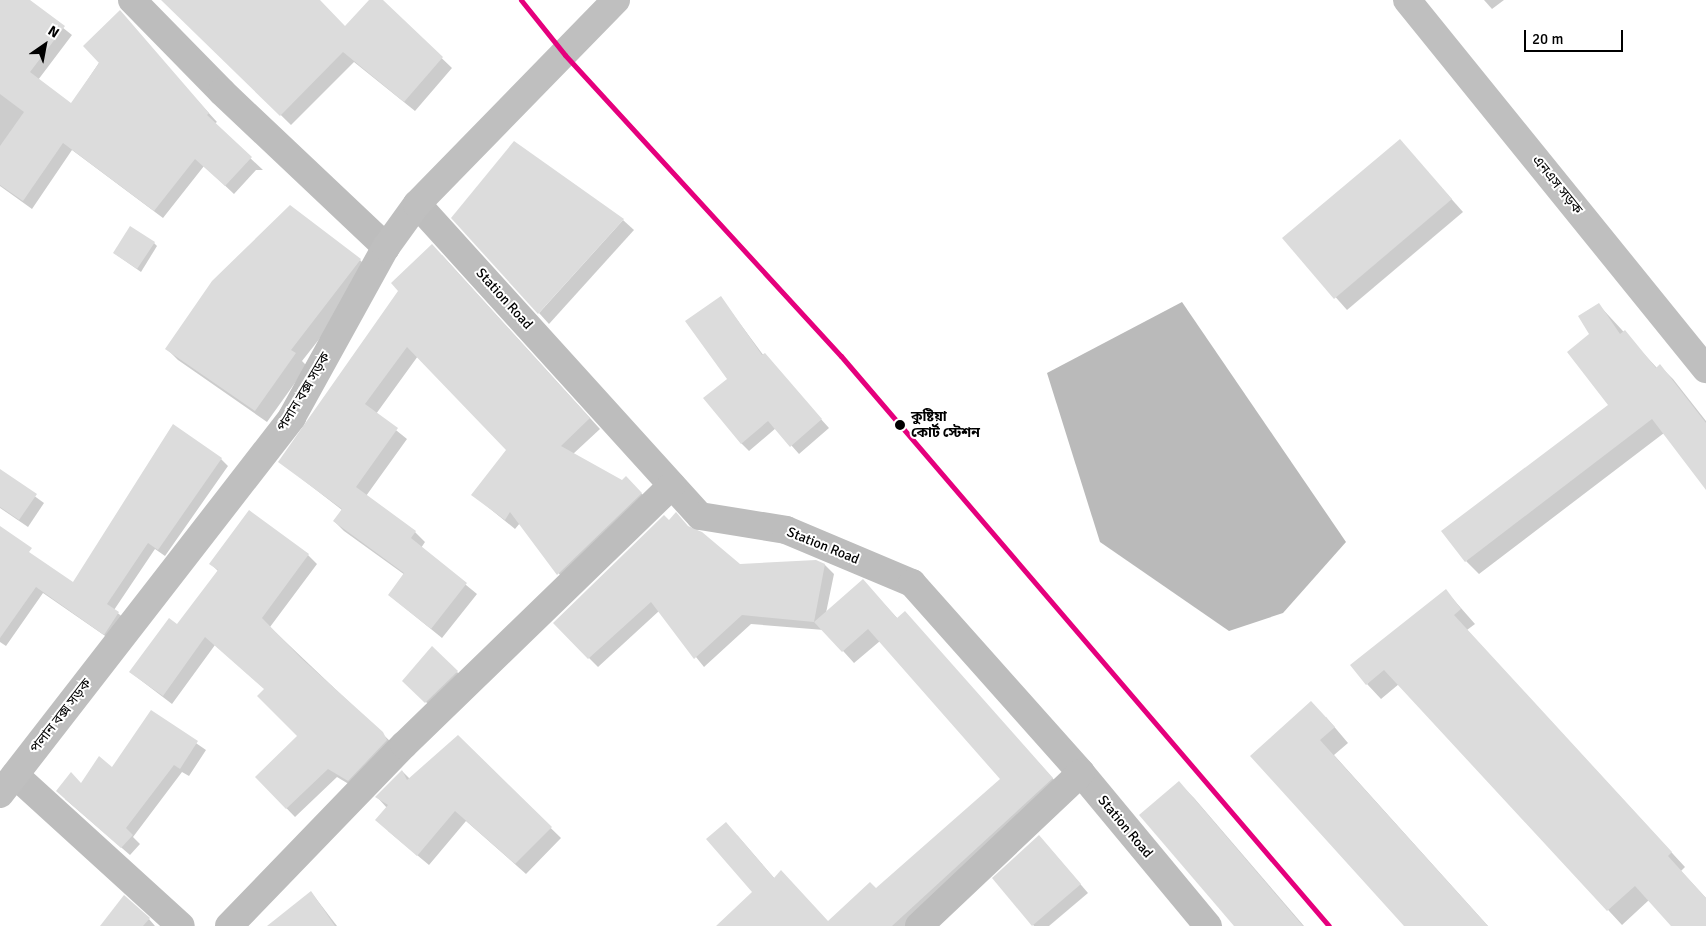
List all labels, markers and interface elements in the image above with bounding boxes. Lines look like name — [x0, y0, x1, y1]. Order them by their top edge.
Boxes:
north arrow — [20, 20, 70, 70]
scale bar — [1526, 20, 1625, 52]
text: N — [45, 22, 62, 42]
text: 20 m — [1532, 30, 1563, 48]
street label: এনএস সড়ক — [1528, 152, 1586, 218]
street label: Station Road — [472, 265, 536, 333]
street label: পলান বক্স সড়ক — [274, 349, 334, 435]
place label: কুষ্টিয়া কোর্ট স্টেশন — [911, 409, 980, 442]
marker: কুষ্টিয়া কোর্ট স্টেশন — [893, 418, 907, 432]
street label: Station Road — [784, 524, 862, 568]
street label: পলান বক্স সড়ক — [27, 676, 95, 756]
street label: Station Road — [1094, 792, 1156, 862]

